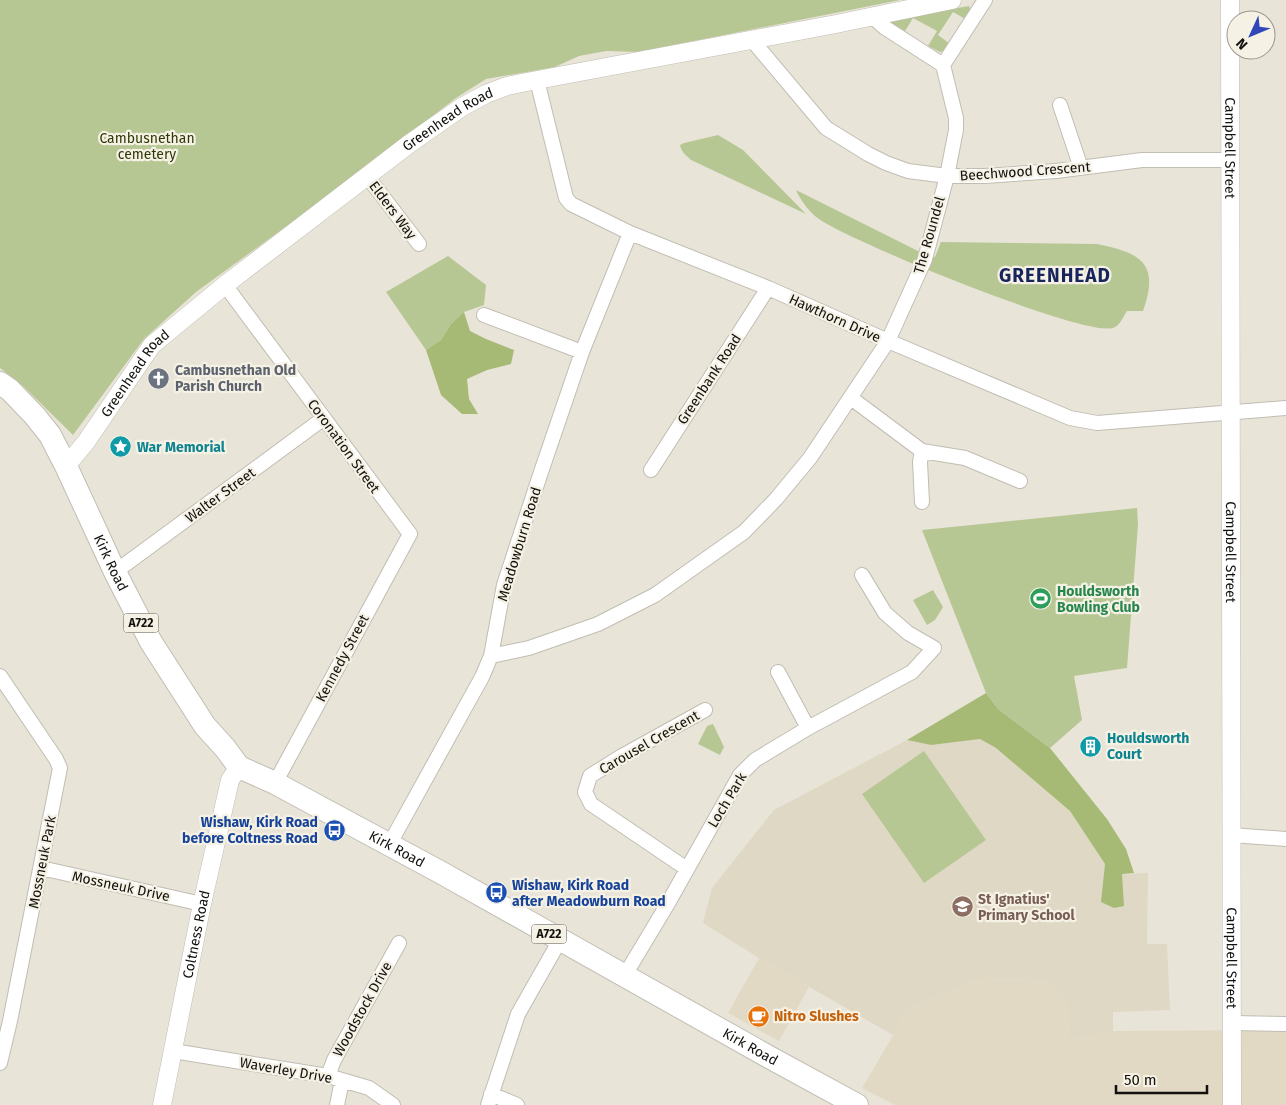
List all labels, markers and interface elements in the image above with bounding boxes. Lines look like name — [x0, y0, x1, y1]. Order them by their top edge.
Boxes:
north arrow — [1226, 10, 1276, 60]
text: N — [1233, 34, 1251, 53]
street label: Greenhead Road — [399, 84, 495, 155]
street label: Campbell Street — [1221, 97, 1238, 200]
park label: Cambusnethan cemetery — [99, 130, 195, 163]
street label: Beechwood Crescent — [959, 158, 1092, 185]
street label: Elders Way — [365, 178, 420, 243]
street label: The Roundel — [910, 194, 949, 276]
district label: GREENHEAD — [999, 264, 1111, 287]
street label: Hawthorn Drive — [786, 291, 883, 346]
street label: Greenhead Road — [98, 326, 173, 420]
street label: Greenbank Road — [674, 331, 745, 428]
place label: Cambusnethan Old Parish Church — [175, 362, 296, 395]
church icon: Cambusnethan Old Parish Church — [147, 366, 171, 390]
street label: Coronation Street — [304, 396, 384, 497]
place icon: War Memorial — [109, 435, 133, 459]
place label: War Memorial — [137, 439, 226, 456]
street label: Walter Street — [182, 464, 259, 526]
street label: Meadowburn Road — [494, 485, 545, 603]
street label: Campbell Street — [1222, 501, 1239, 604]
street label: Kirk Road — [90, 532, 131, 594]
place label: Houldsworth Bowling Club — [1057, 583, 1140, 616]
sports icon: Houldsworth Bowling Club — [1029, 587, 1053, 611]
street label: Kennedy Street — [312, 611, 373, 705]
road number: A722 — [124, 614, 158, 632]
street label: Carousel Crescent — [596, 706, 703, 778]
place label: Houldsworth Court — [1107, 730, 1189, 763]
building icon: Houldsworth Court — [1079, 734, 1103, 758]
street label: Loch Park — [704, 769, 751, 831]
street label: Mossneuk Park — [25, 813, 60, 910]
place label: Wishaw, Kirk Road before Coltness Road — [182, 814, 318, 847]
bus stop icon: Wishaw, Kirk Road before Coltness Road — [322, 818, 346, 842]
street label: Kirk Road — [366, 827, 428, 871]
street label: Mossneuk Drive — [70, 868, 171, 905]
place label: Wishaw, Kirk Road after Meadowburn Road — [512, 877, 666, 910]
bus stop icon: Wishaw, Kirk Road after Meadowburn Road — [484, 881, 508, 905]
street label: Coltness Road — [179, 889, 214, 980]
place label: St Ignatius' Primary School — [978, 891, 1076, 924]
school or university icon: St Ignatius' Primary School — [950, 895, 974, 919]
street label: Campbell Street — [1223, 907, 1240, 1010]
road number: A722 — [532, 924, 566, 944]
street label: Woodstock Drive — [329, 959, 396, 1060]
cafe icon: Nitro Slushes — [746, 1004, 770, 1028]
place label: Nitro Slushes — [774, 1008, 859, 1025]
street label: Kirk Road — [719, 1025, 781, 1069]
street label: Waverley Drive — [238, 1054, 333, 1087]
scale bar — [1116, 1062, 1207, 1094]
text: 50 m — [1124, 1071, 1157, 1089]

